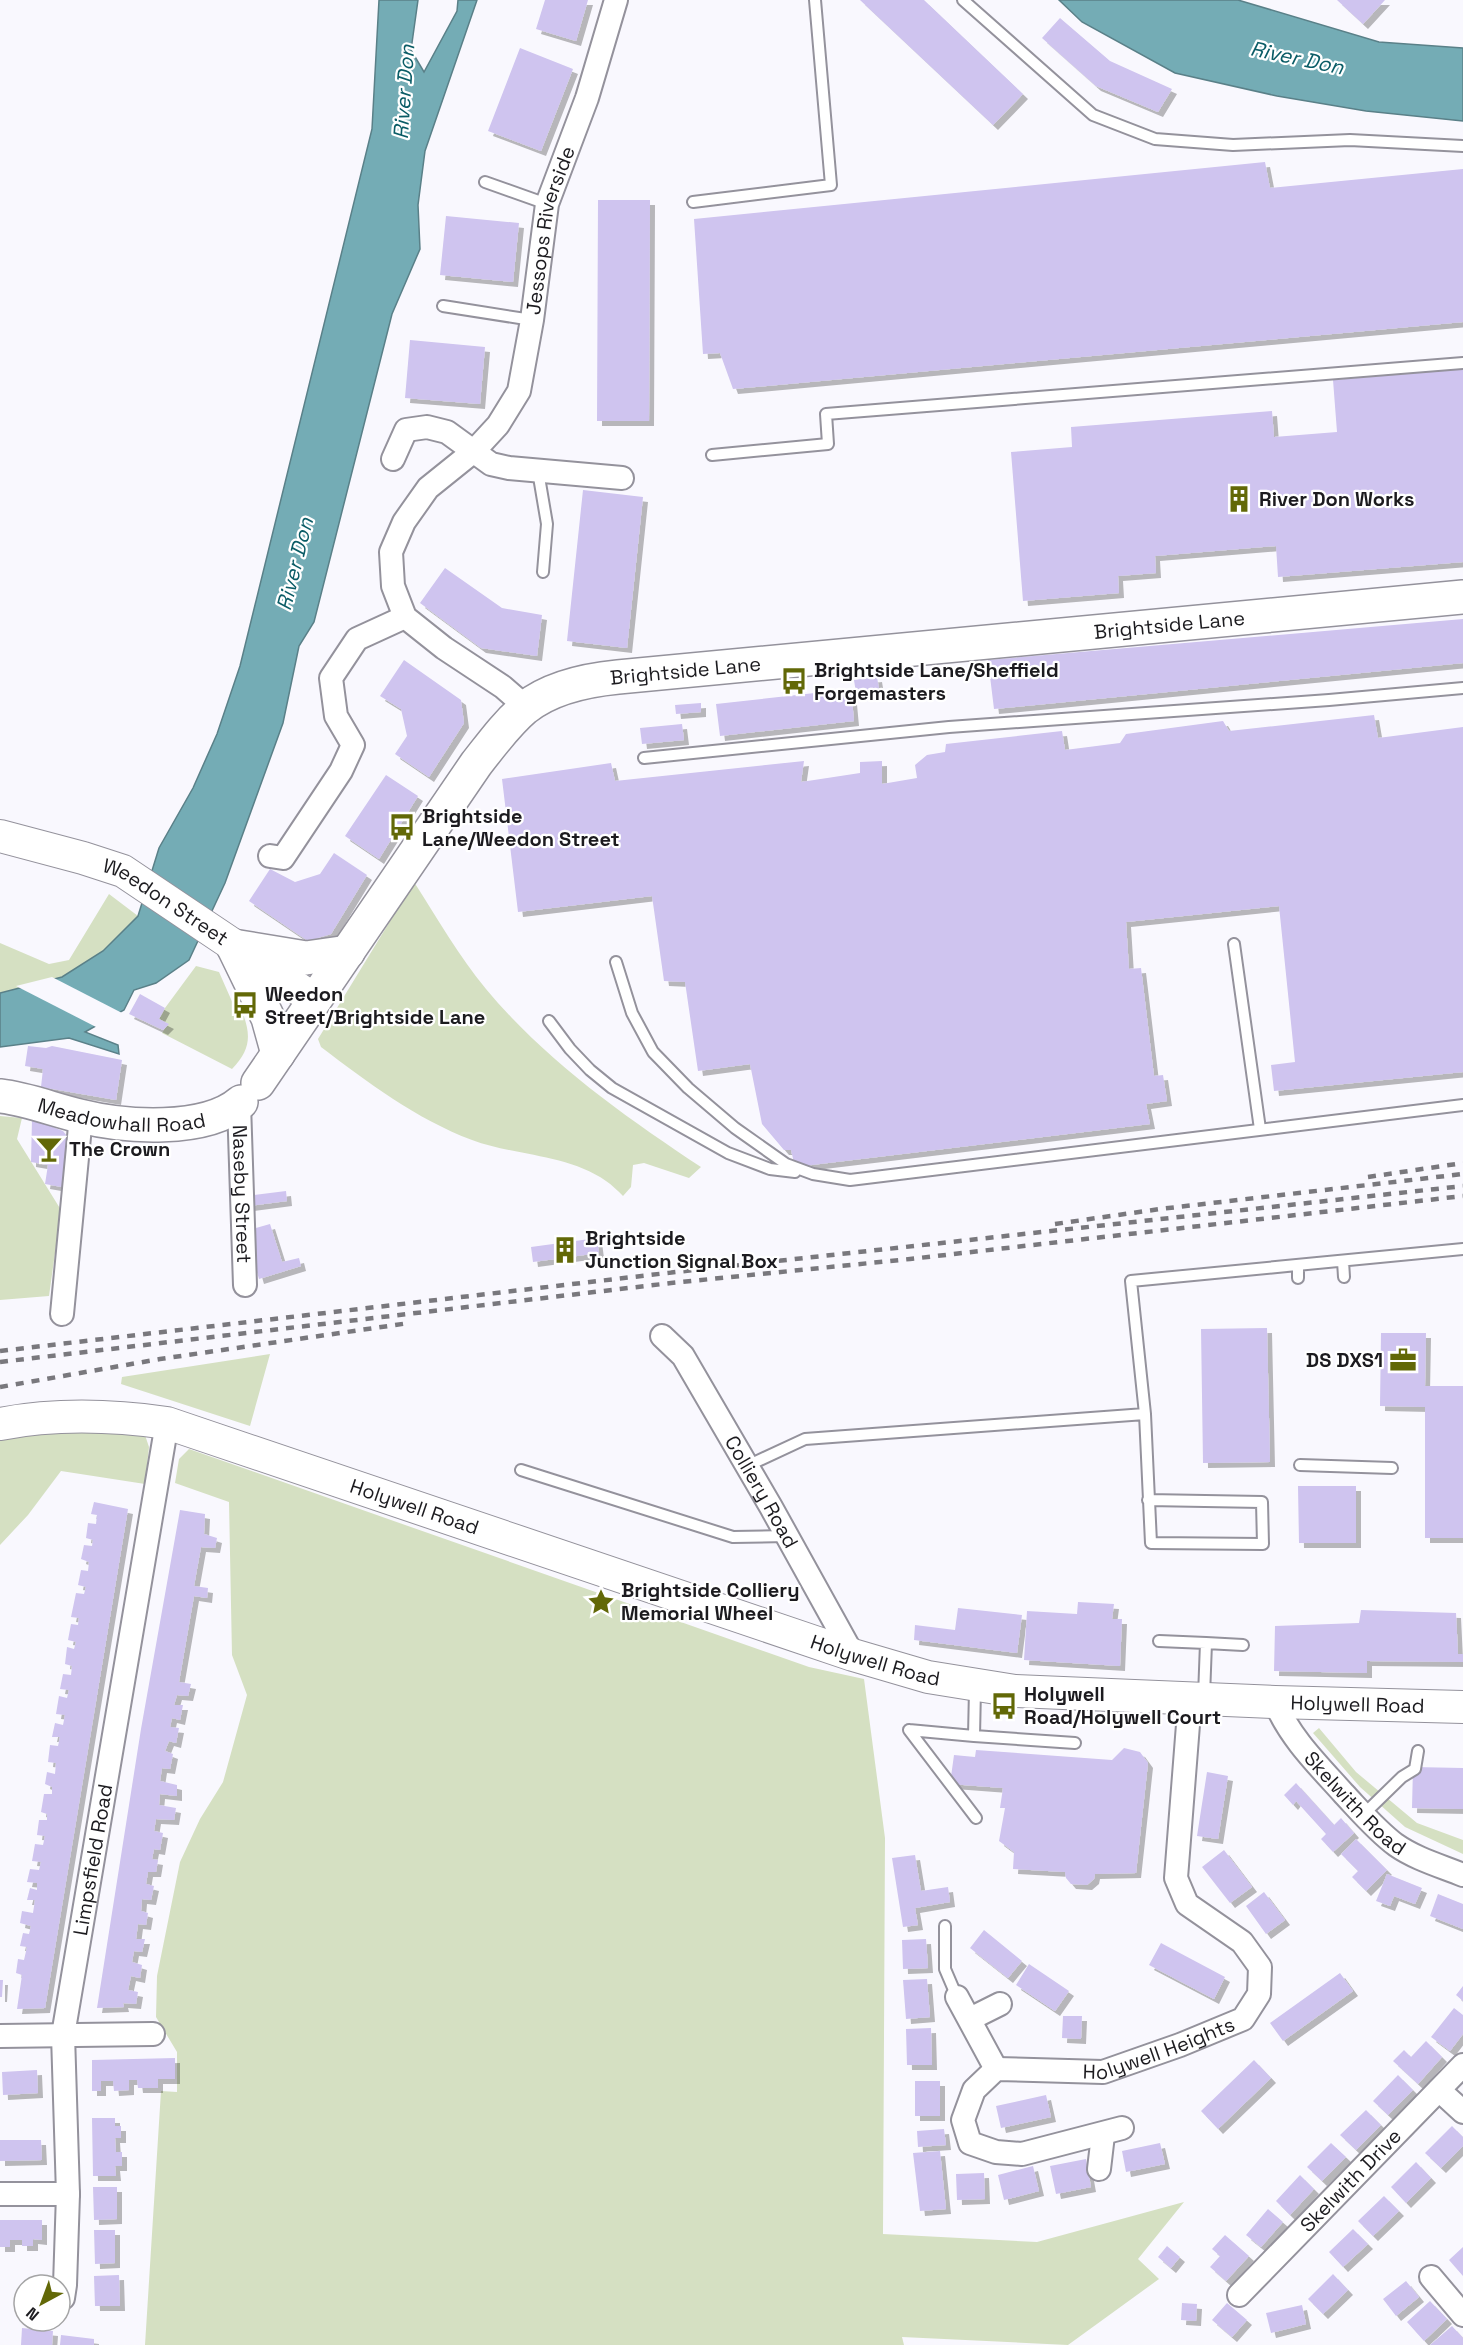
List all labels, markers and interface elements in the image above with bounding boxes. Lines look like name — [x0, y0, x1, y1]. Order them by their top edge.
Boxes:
water label: River Don — [1248, 34, 1347, 81]
water label: River Don — [387, 43, 420, 140]
street label: Jessops Riverside — [520, 142, 581, 316]
building icon: River Don Works — [1224, 484, 1254, 514]
place label: River Don Works — [1259, 486, 1415, 512]
water label: River Don — [270, 514, 319, 613]
street label: Brightside Lane — [1093, 605, 1246, 645]
street label: Brightside Lane — [609, 651, 762, 691]
place label: Brightside Lane/Sheffield Forgemasters — [814, 657, 1059, 706]
bus stop icon: Brightside Lane/Sheffield Forgemasters — [779, 666, 809, 696]
place label: Brightside Lane/Weedon Street — [422, 803, 620, 852]
bus stop icon: Brightside Lane/Weedon Street — [387, 812, 417, 842]
street label: Weedon Street — [100, 852, 234, 951]
place label: Weedon Street/Brightside Lane — [265, 981, 485, 1030]
bus stop icon: Weedon Street/Brightside Lane — [230, 990, 260, 1020]
street label: Meadowhall Road — [35, 1092, 208, 1138]
street label: Naseby Street — [227, 1124, 257, 1264]
bar icon: The Crown — [34, 1134, 64, 1164]
place label: The Crown — [69, 1136, 170, 1162]
place label: Brightside Junction Signal Box — [585, 1225, 778, 1274]
building icon: Brightside Junction Signal Box — [550, 1235, 580, 1265]
office icon: DS DXS1 — [1388, 1345, 1418, 1375]
place label: DS DXS1 — [1306, 1347, 1383, 1373]
street label: Colliery Road — [719, 1431, 804, 1553]
street label: Holywell Road — [347, 1473, 482, 1541]
place label: Brightside Colliery Memorial Wheel — [621, 1577, 799, 1626]
place icon: Brightside Colliery Memorial Wheel — [586, 1587, 616, 1617]
street label: Holywell Road — [807, 1629, 942, 1692]
place label: Holywell Road/Holywell Court — [1024, 1681, 1221, 1730]
street label: Holywell Road — [1290, 1689, 1425, 1719]
bus stop icon: Holywell Road/Holywell Court — [989, 1691, 1019, 1721]
street label: Skelwith Road — [1298, 1746, 1411, 1861]
street label: Limpsfield Road — [67, 1782, 118, 1938]
street label: Holywell Heights — [1082, 2011, 1238, 2085]
street label: Skelwith Drive — [1294, 2123, 1407, 2238]
north arrow — [12, 2273, 72, 2333]
text: N — [22, 2302, 43, 2325]

